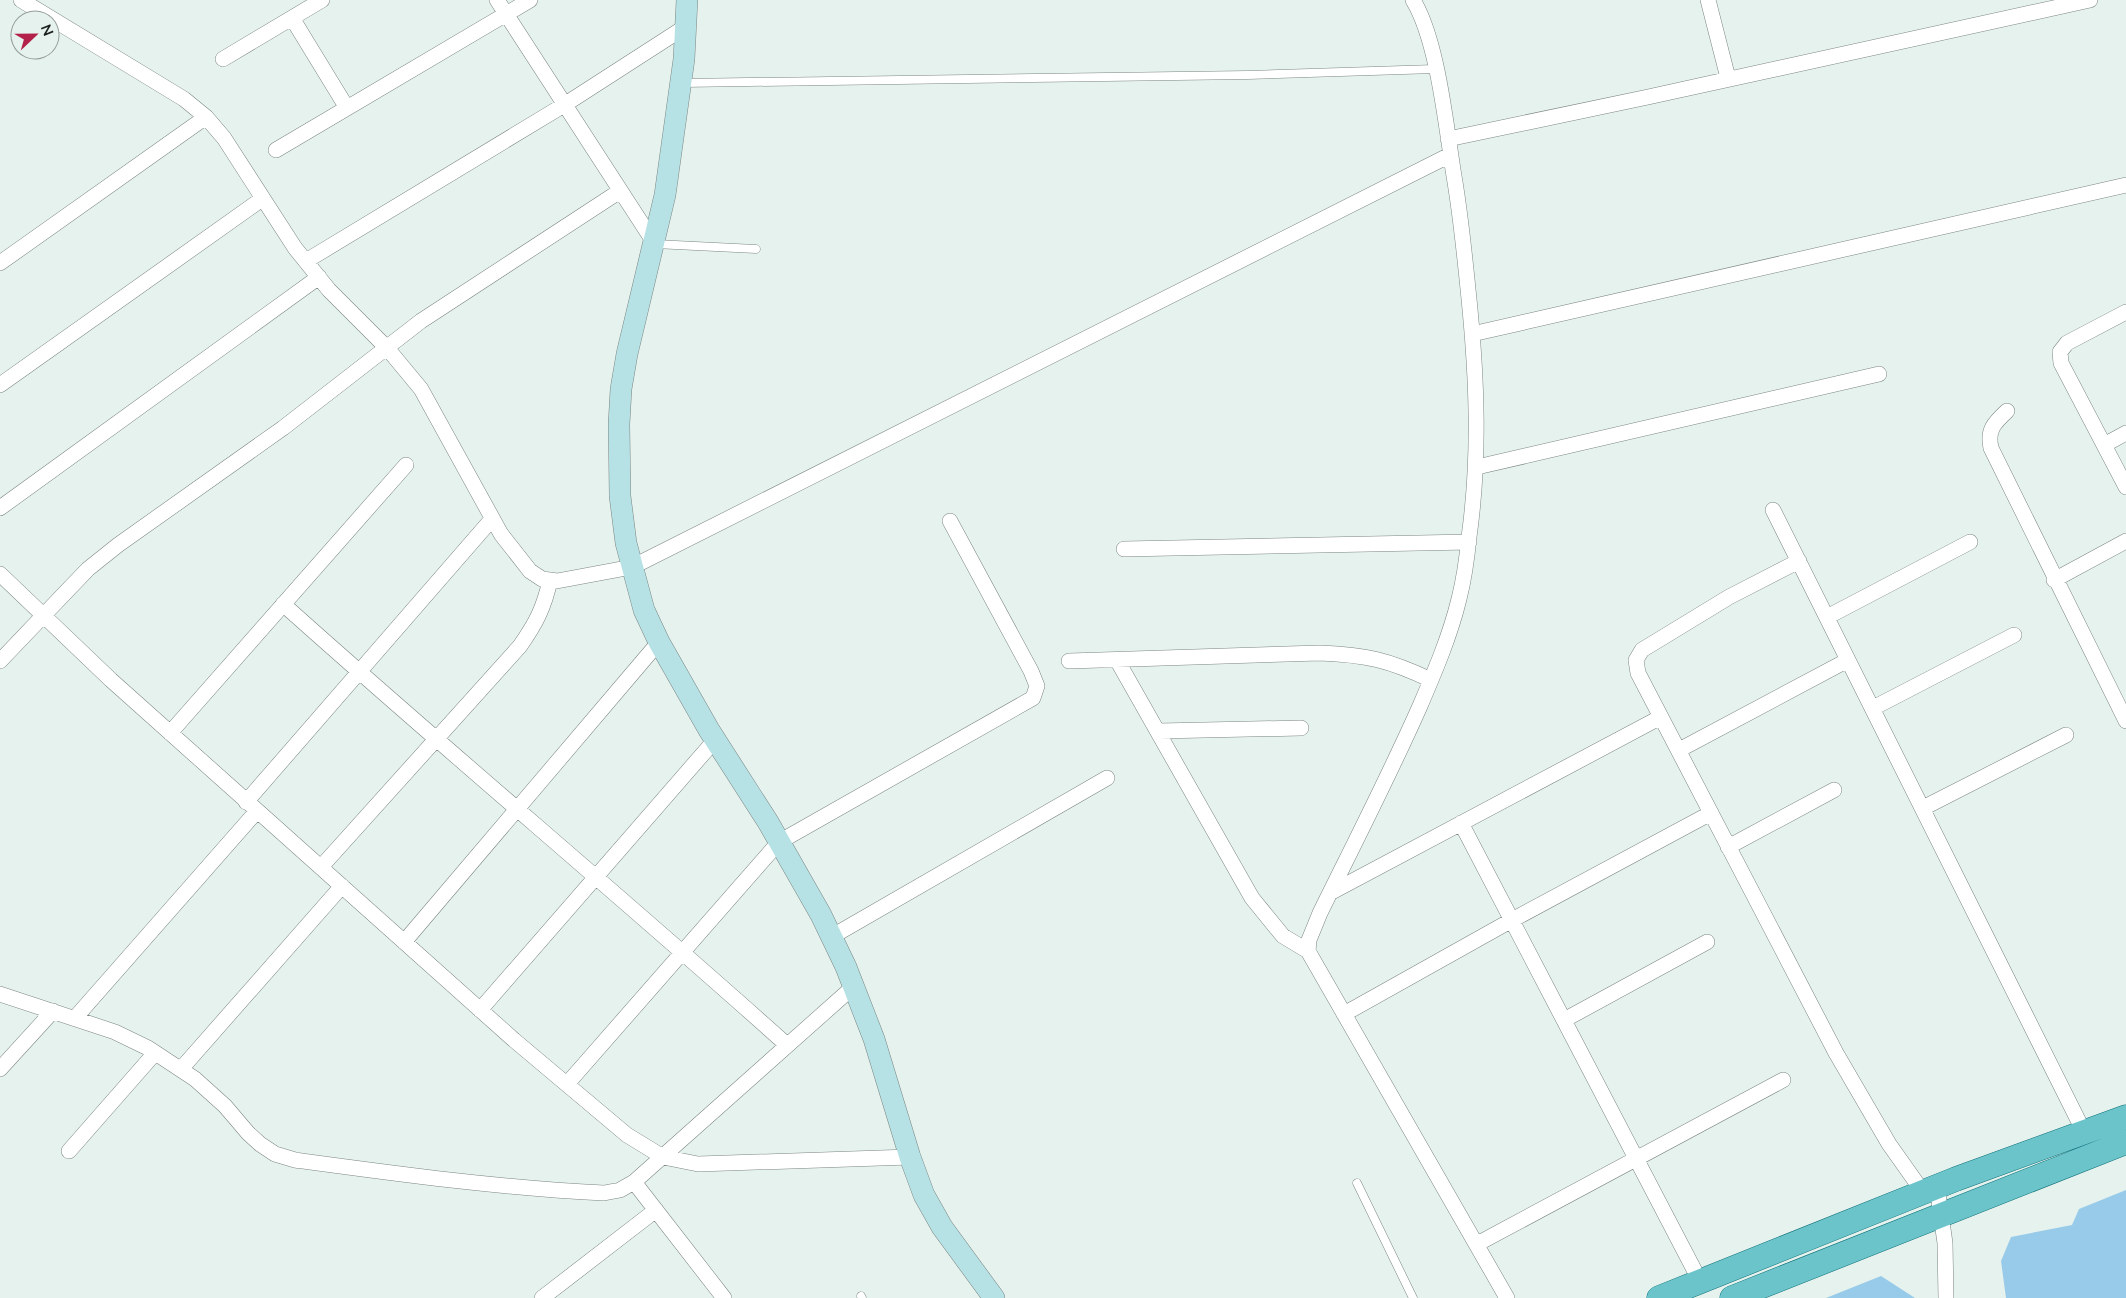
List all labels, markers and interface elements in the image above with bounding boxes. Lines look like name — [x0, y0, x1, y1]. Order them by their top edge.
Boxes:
north arrow — [10, 10, 60, 60]
text: N — [38, 22, 57, 38]

